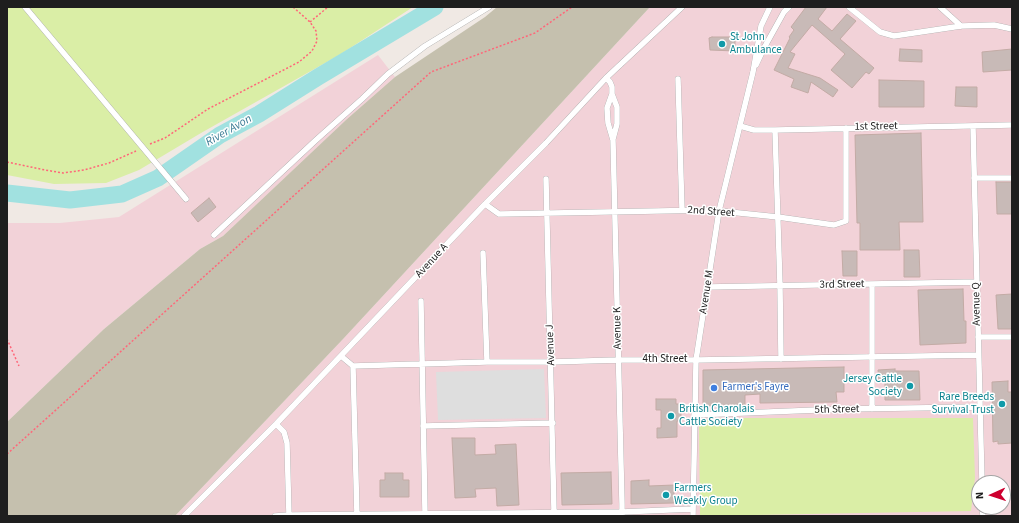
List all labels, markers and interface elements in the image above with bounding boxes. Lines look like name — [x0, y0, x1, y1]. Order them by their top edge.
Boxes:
place label: St John Ambulance — [730, 31, 782, 57]
marker: St John Ambulance — [717, 39, 727, 49]
water label: River Avon — [203, 112, 255, 150]
street label: 1st Street — [854, 120, 898, 134]
street label: 2nd Street — [687, 204, 735, 220]
street label: Avenue A — [413, 241, 451, 281]
street label: Avenue M — [697, 269, 717, 315]
street label: 3rd Street — [819, 278, 865, 292]
street label: Avenue Q — [970, 282, 984, 326]
street label: Avenue K — [611, 307, 625, 349]
street label: Avenue J — [544, 324, 558, 366]
street label: 4th Street — [643, 353, 687, 367]
place label: Jersey Cattle Society — [843, 373, 902, 399]
place label: Farmer's Fayre — [722, 381, 789, 395]
marker: Jersey Cattle Society — [905, 381, 915, 391]
marker: Farmer's Fayre — [709, 383, 719, 393]
place label: Rare Breeds Survival Trust — [931, 391, 994, 417]
marker: Rare Breeds Survival Trust — [997, 399, 1007, 409]
place label: British Charolais Cattle Society — [679, 403, 754, 429]
street label: 5th Street — [814, 403, 860, 417]
marker: British Charolais Cattle Society — [666, 411, 676, 421]
north arrow — [971, 475, 1011, 515]
place label: Farmers Weekly Group — [674, 482, 738, 508]
marker: Farmers Weekly Group — [661, 490, 671, 500]
text: N — [972, 492, 987, 500]

